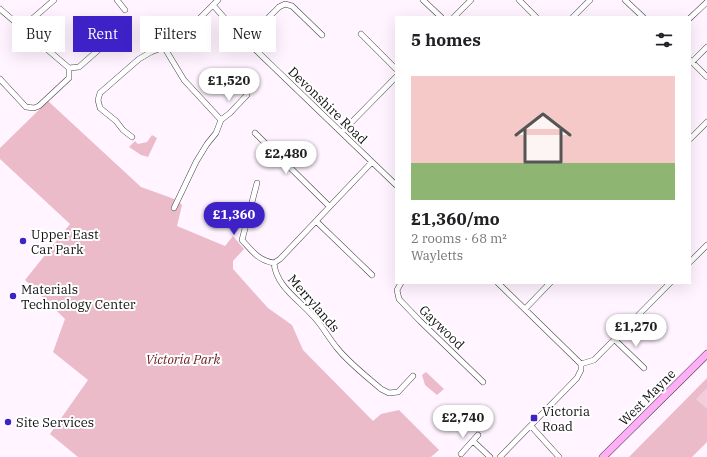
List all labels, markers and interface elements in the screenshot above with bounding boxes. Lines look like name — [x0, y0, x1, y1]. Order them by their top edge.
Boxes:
chip: Buy — [12, 16, 65, 52]
chip: Rent — [73, 16, 132, 52]
chip: Filters — [140, 16, 211, 52]
chip: New — [219, 16, 276, 52]
text: 5 homes — [411, 29, 481, 51]
icon: filters — [653, 29, 675, 51]
street label: Devonshire Road — [284, 63, 371, 148]
pin: £1,520 — [196, 68, 262, 102]
text: £1,520 — [208, 72, 250, 89]
icon: home — [507, 102, 579, 174]
pin: £2,480 — [253, 141, 319, 175]
text: £2,480 — [265, 145, 307, 162]
pin: £1,360 — [201, 202, 267, 236]
text: £1,360 — [213, 206, 255, 223]
text: £1,360/mo — [411, 208, 500, 230]
place label: Upper East Car Park — [31, 226, 99, 258]
text: 2 rooms · 68 m² — [411, 230, 507, 247]
marker: Upper East Car Park — [18, 236, 28, 246]
text: Wayletts — [411, 247, 463, 264]
street label: Merrylands — [284, 271, 343, 336]
place label: Materials Technology Center — [21, 281, 136, 313]
marker: Materials Technology Center — [8, 291, 18, 301]
street label: Gaywood — [415, 302, 468, 353]
pin: £1,270 — [603, 314, 669, 348]
text: £1,270 — [615, 318, 657, 335]
park label: Victoria Park — [146, 351, 220, 368]
street label: West Mayne — [615, 365, 679, 429]
place label: Victoria Road — [542, 403, 590, 435]
pin: £2,740 — [430, 405, 496, 439]
text: £2,740 — [442, 409, 484, 426]
marker: Victoria Road — [529, 413, 539, 423]
place label: Site Services — [16, 414, 94, 431]
marker: Site Services — [3, 417, 13, 427]

